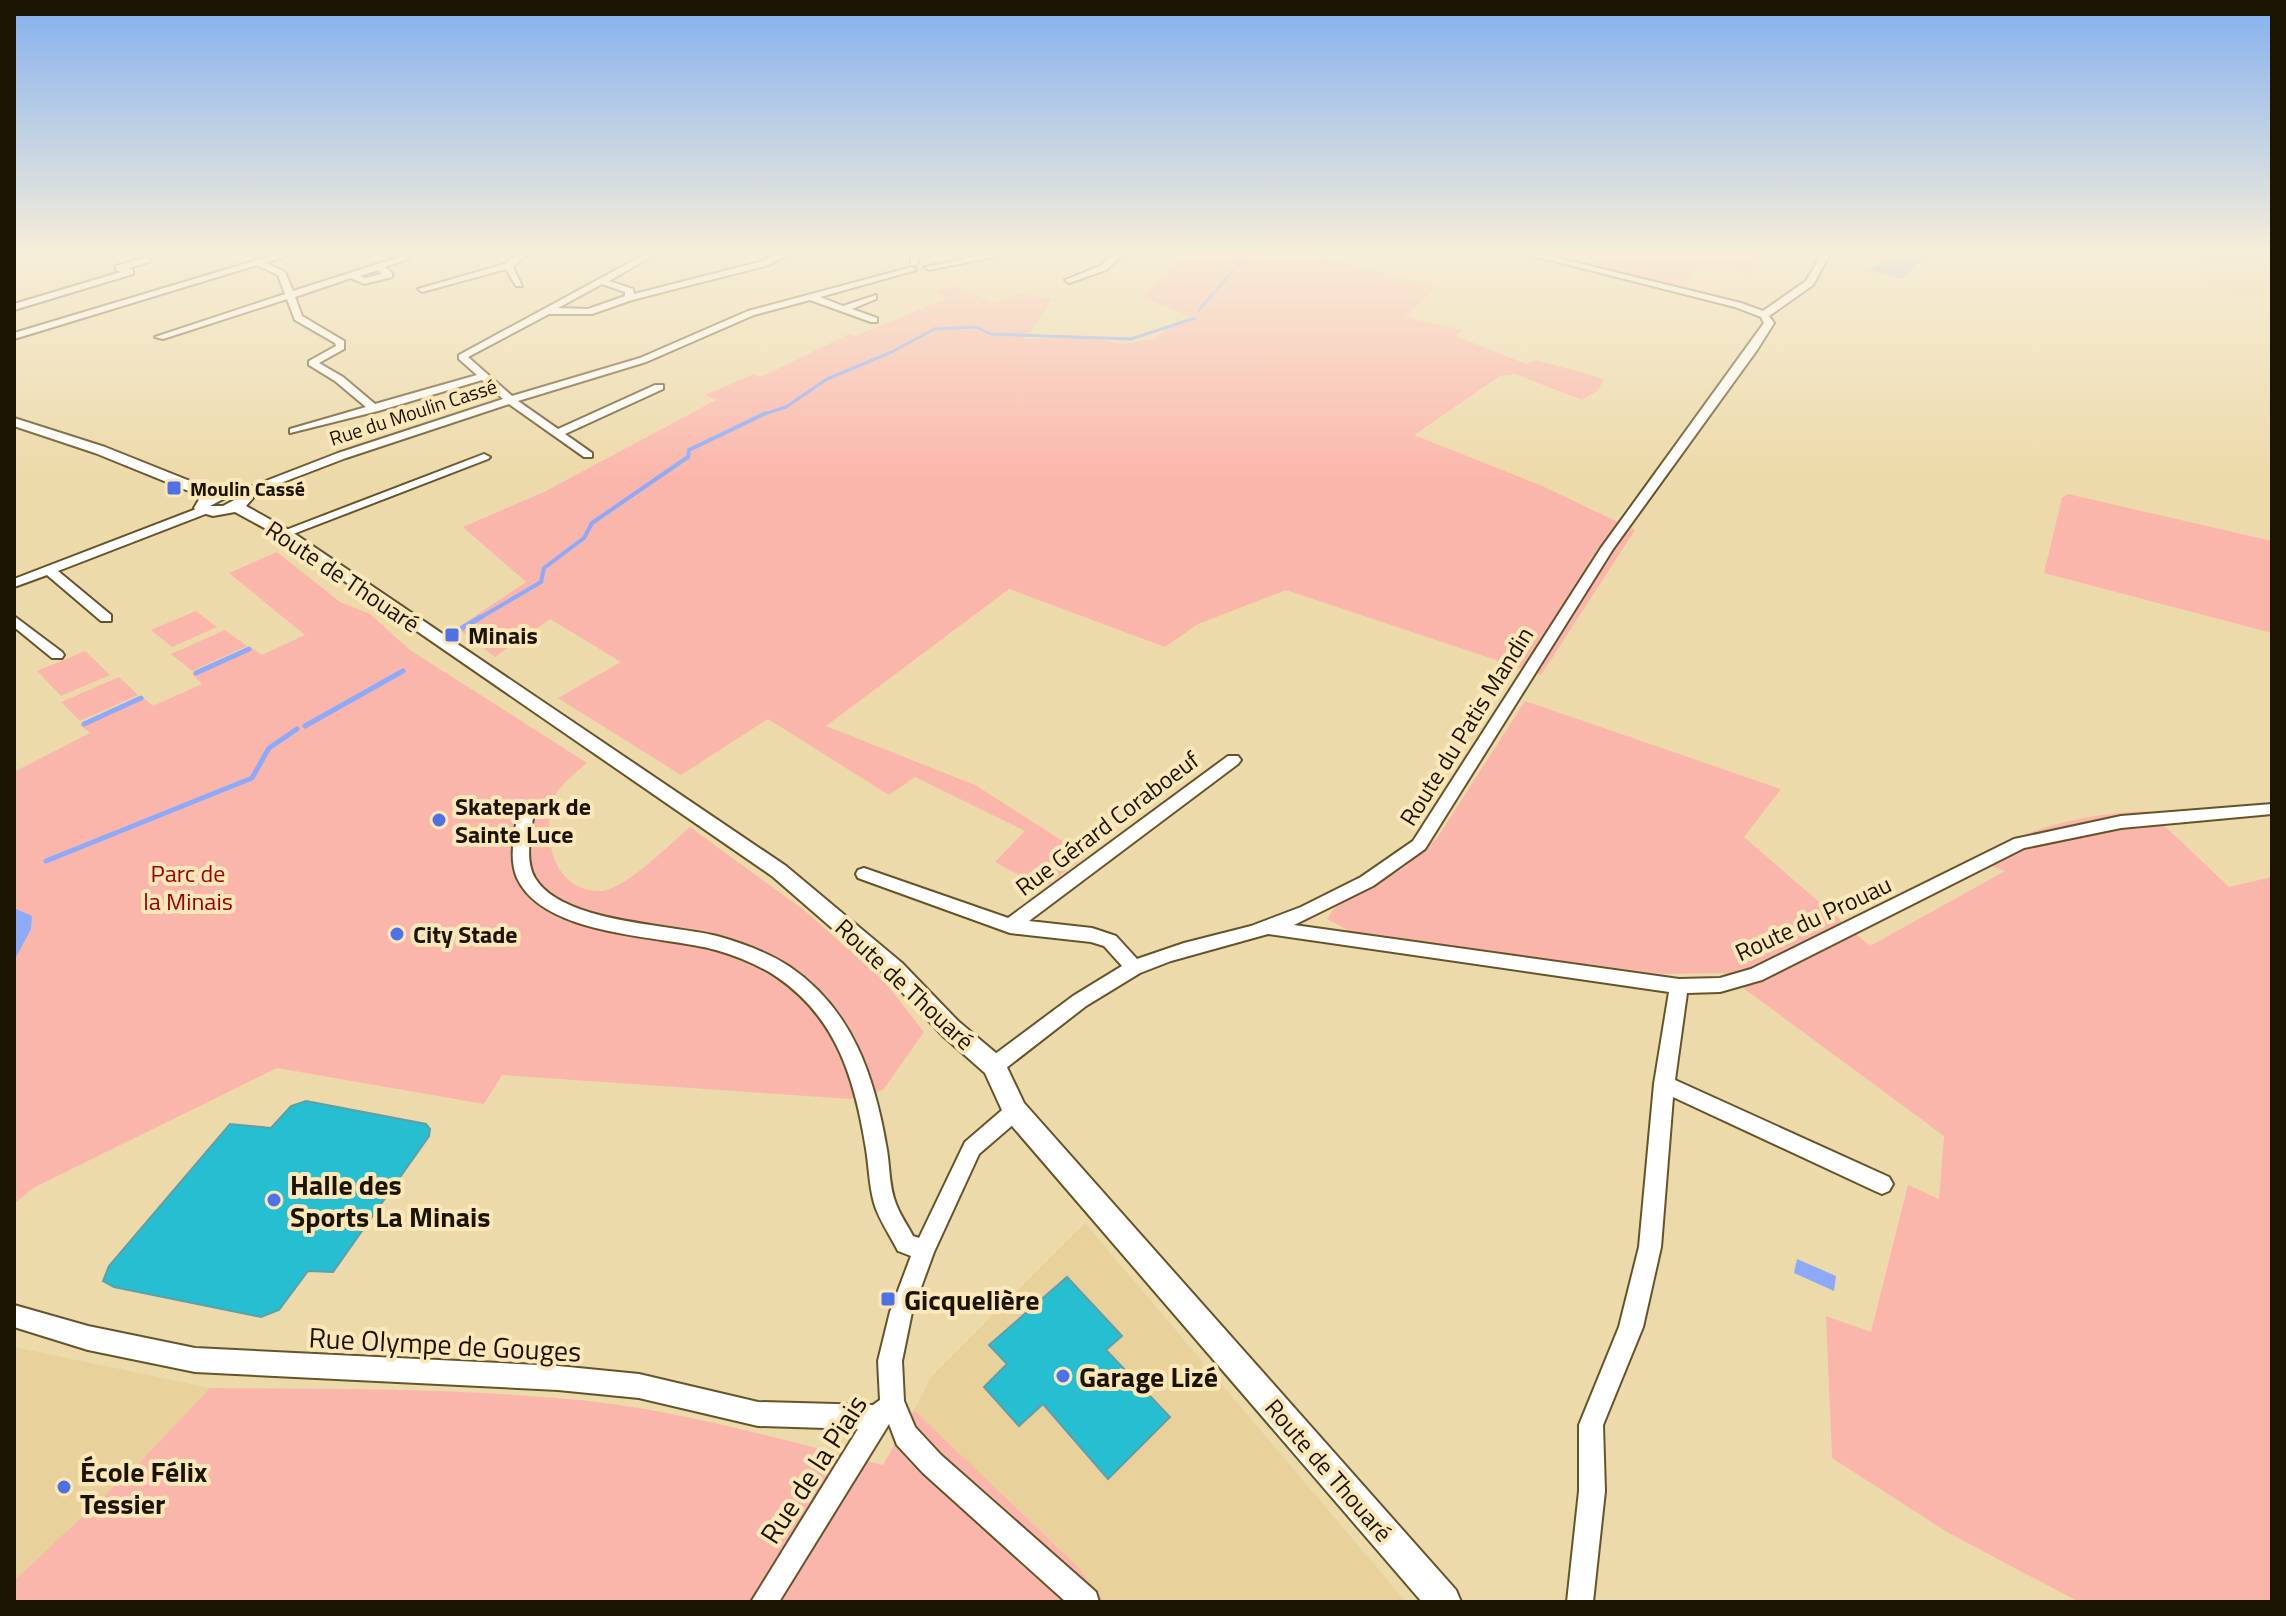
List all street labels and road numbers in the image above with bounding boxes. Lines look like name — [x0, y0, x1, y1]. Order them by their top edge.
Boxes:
street label: Rue du Moulin Cassé — [325, 370, 501, 454]
street label: Route de Thouaré — [259, 511, 427, 641]
street label: Route du Patis Mandin — [1390, 619, 1542, 833]
street label: Rue Gérard Coraboeuf — [1008, 742, 1207, 904]
street label: Route du Prouau — [1729, 866, 1897, 970]
street label: Route de Thouaré — [827, 910, 983, 1058]
street label: Rue Olympe de Gouges — [308, 1315, 582, 1373]
street label: Rue de la Piais — [749, 1386, 877, 1552]
street label: Route de Thouaré — [1257, 1391, 1401, 1549]

